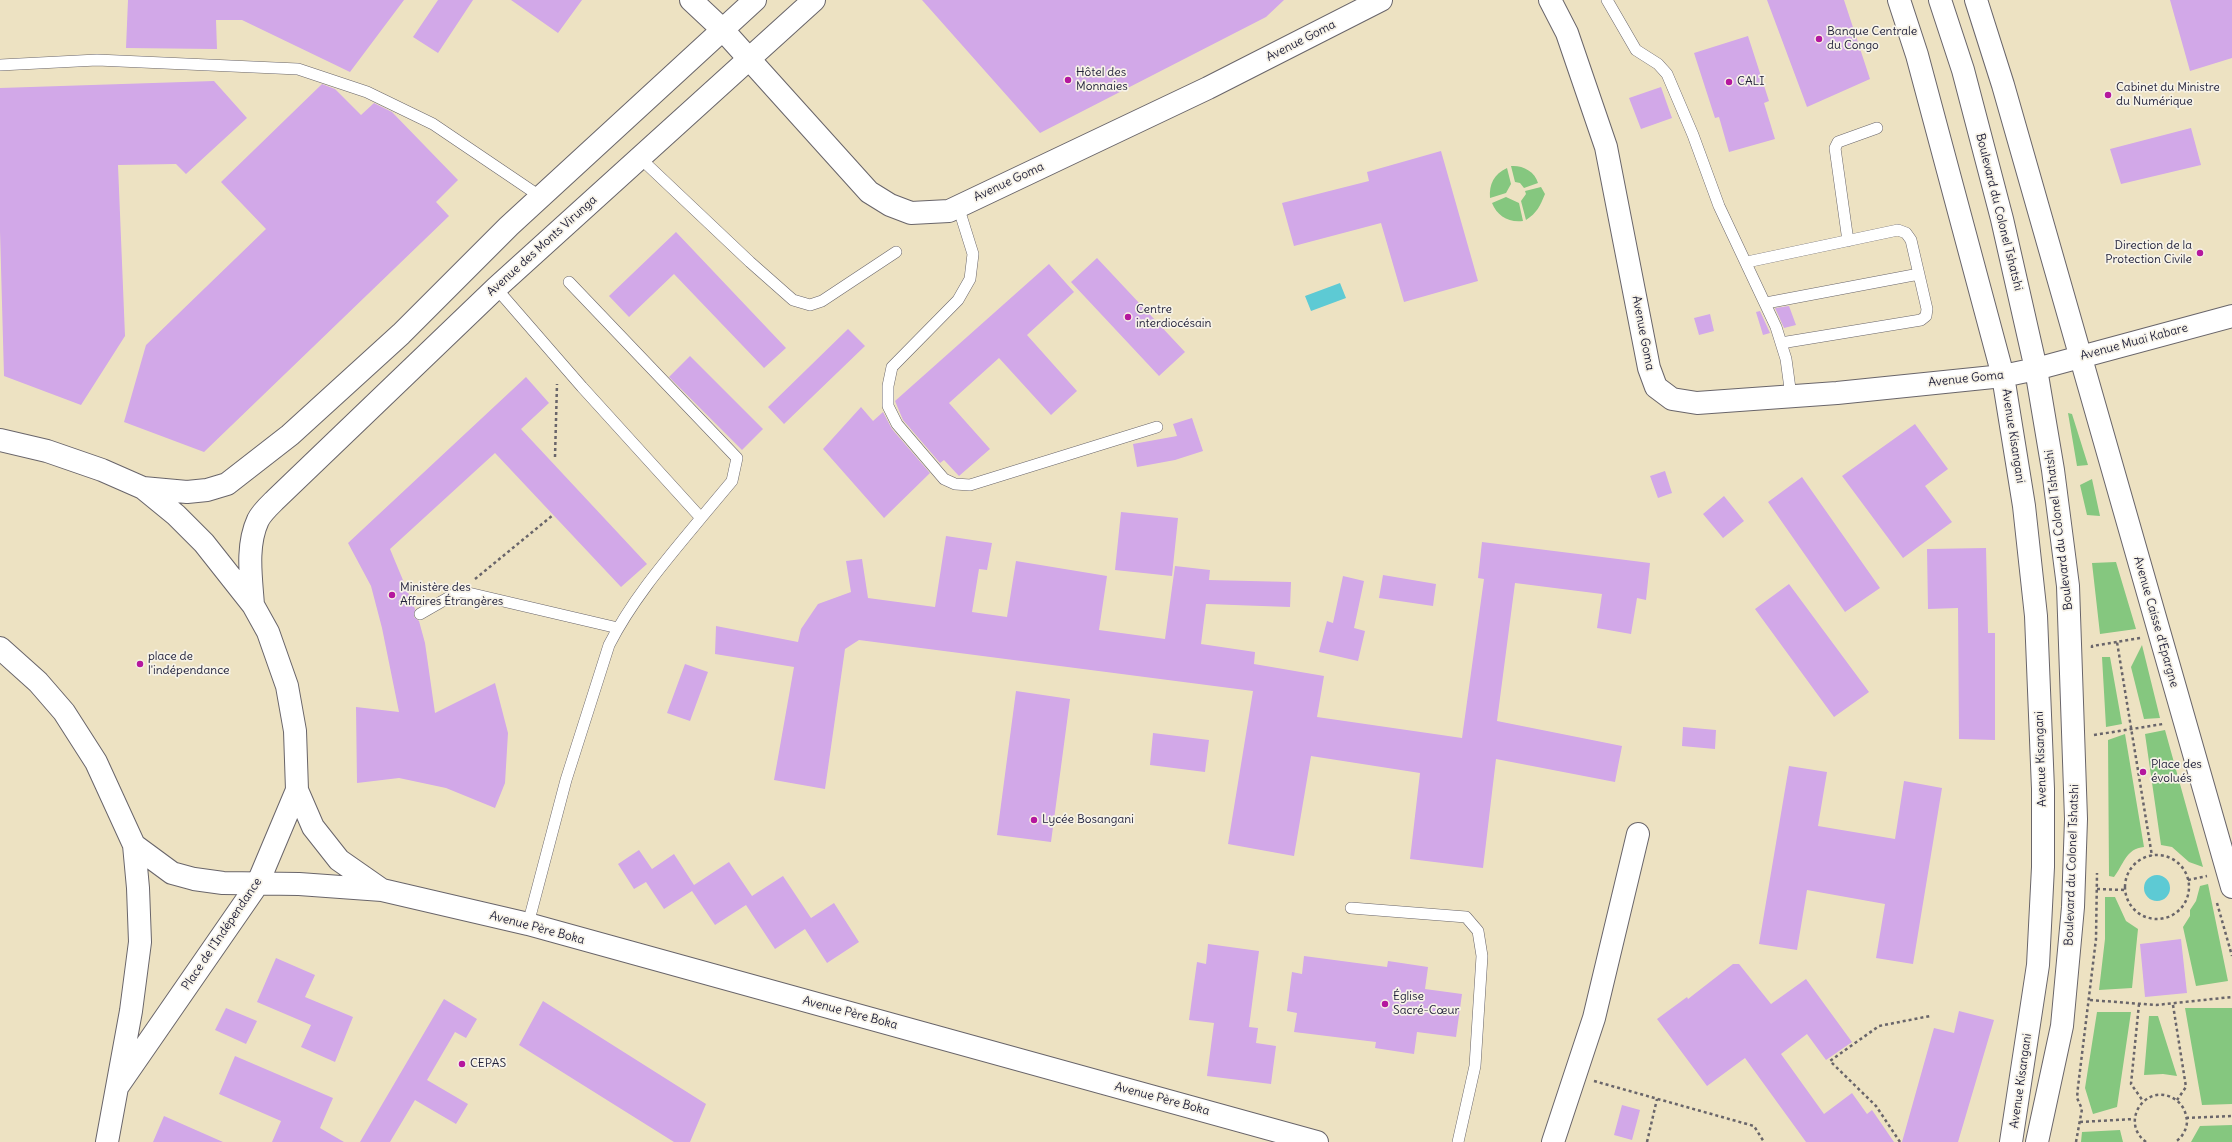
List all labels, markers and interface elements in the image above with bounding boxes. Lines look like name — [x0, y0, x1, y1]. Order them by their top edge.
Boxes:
street label: Avenue Goma — [1264, 17, 1338, 65]
place label: Banque Centrale du Congo — [1827, 25, 1917, 53]
marker: Banque Centrale du Congo — [1814, 34, 1824, 44]
place label: Hôtel des Monnaies — [1076, 66, 1128, 94]
marker: Hôtel des Monnaies — [1063, 75, 1073, 85]
place label: CALI — [1737, 75, 1764, 89]
marker: CALI — [1724, 77, 1734, 87]
place label: Cabinet du Ministre du Numérique — [2116, 81, 2220, 109]
marker: Cabinet du Ministre du Numérique — [2103, 90, 2113, 100]
street label: Boulevard du Colonel Tshatshi — [1972, 132, 2026, 292]
street label: Avenue Goma — [972, 159, 1046, 205]
street label: Avenue des Monts Virunga — [484, 193, 600, 299]
place label: Direction de la Protection Civile — [2105, 239, 2192, 267]
marker: Direction de la Protection Civile — [2195, 248, 2205, 258]
street label: Avenue Goma — [1629, 294, 1657, 372]
place label: Centre interdiocésain — [1136, 303, 1211, 331]
marker: Centre interdiocésain — [1123, 312, 1133, 322]
street label: Avenue Muai Kabare — [2079, 321, 2189, 363]
street label: Avenue Goma — [1928, 368, 2004, 390]
street label: Avenue Kisangani — [1998, 388, 2028, 484]
street label: Boulevard du Colonel Tshatshi — [2042, 449, 2076, 611]
street label: Avenue Caisse d'Epargne — [2130, 555, 2182, 689]
place label: Ministère des Affaires Étrangères — [400, 581, 503, 609]
marker: Ministère des Affaires Étrangères — [387, 590, 397, 600]
place label: place de l'indépendance — [148, 650, 230, 678]
marker: place de l'indépendance — [135, 659, 145, 669]
street label: Avenue Kisangani — [2032, 711, 2050, 807]
place label: Place des évolués — [2151, 758, 2202, 786]
marker: Place des évolués — [2138, 767, 2148, 777]
street label: Boulevard du Colonel Tshatshi — [2062, 784, 2082, 946]
place label: Lycée Bosangani — [1042, 813, 1134, 827]
marker: Lycée Bosangani — [1029, 815, 1039, 825]
street label: Place de l'Indépendance — [179, 875, 265, 993]
street label: Avenue Père Boka — [488, 908, 586, 948]
place label: Église Sacré-Cœur — [1393, 990, 1459, 1018]
street label: Avenue Père Boka — [801, 993, 899, 1033]
marker: Église Sacré-Cœur — [1380, 999, 1390, 1009]
street label: Avenue Kisangani — [2007, 1033, 2035, 1129]
place label: CEPAS — [470, 1057, 506, 1071]
marker: CEPAS — [457, 1059, 467, 1069]
street label: Avenue Père Boka — [1113, 1079, 1211, 1119]

